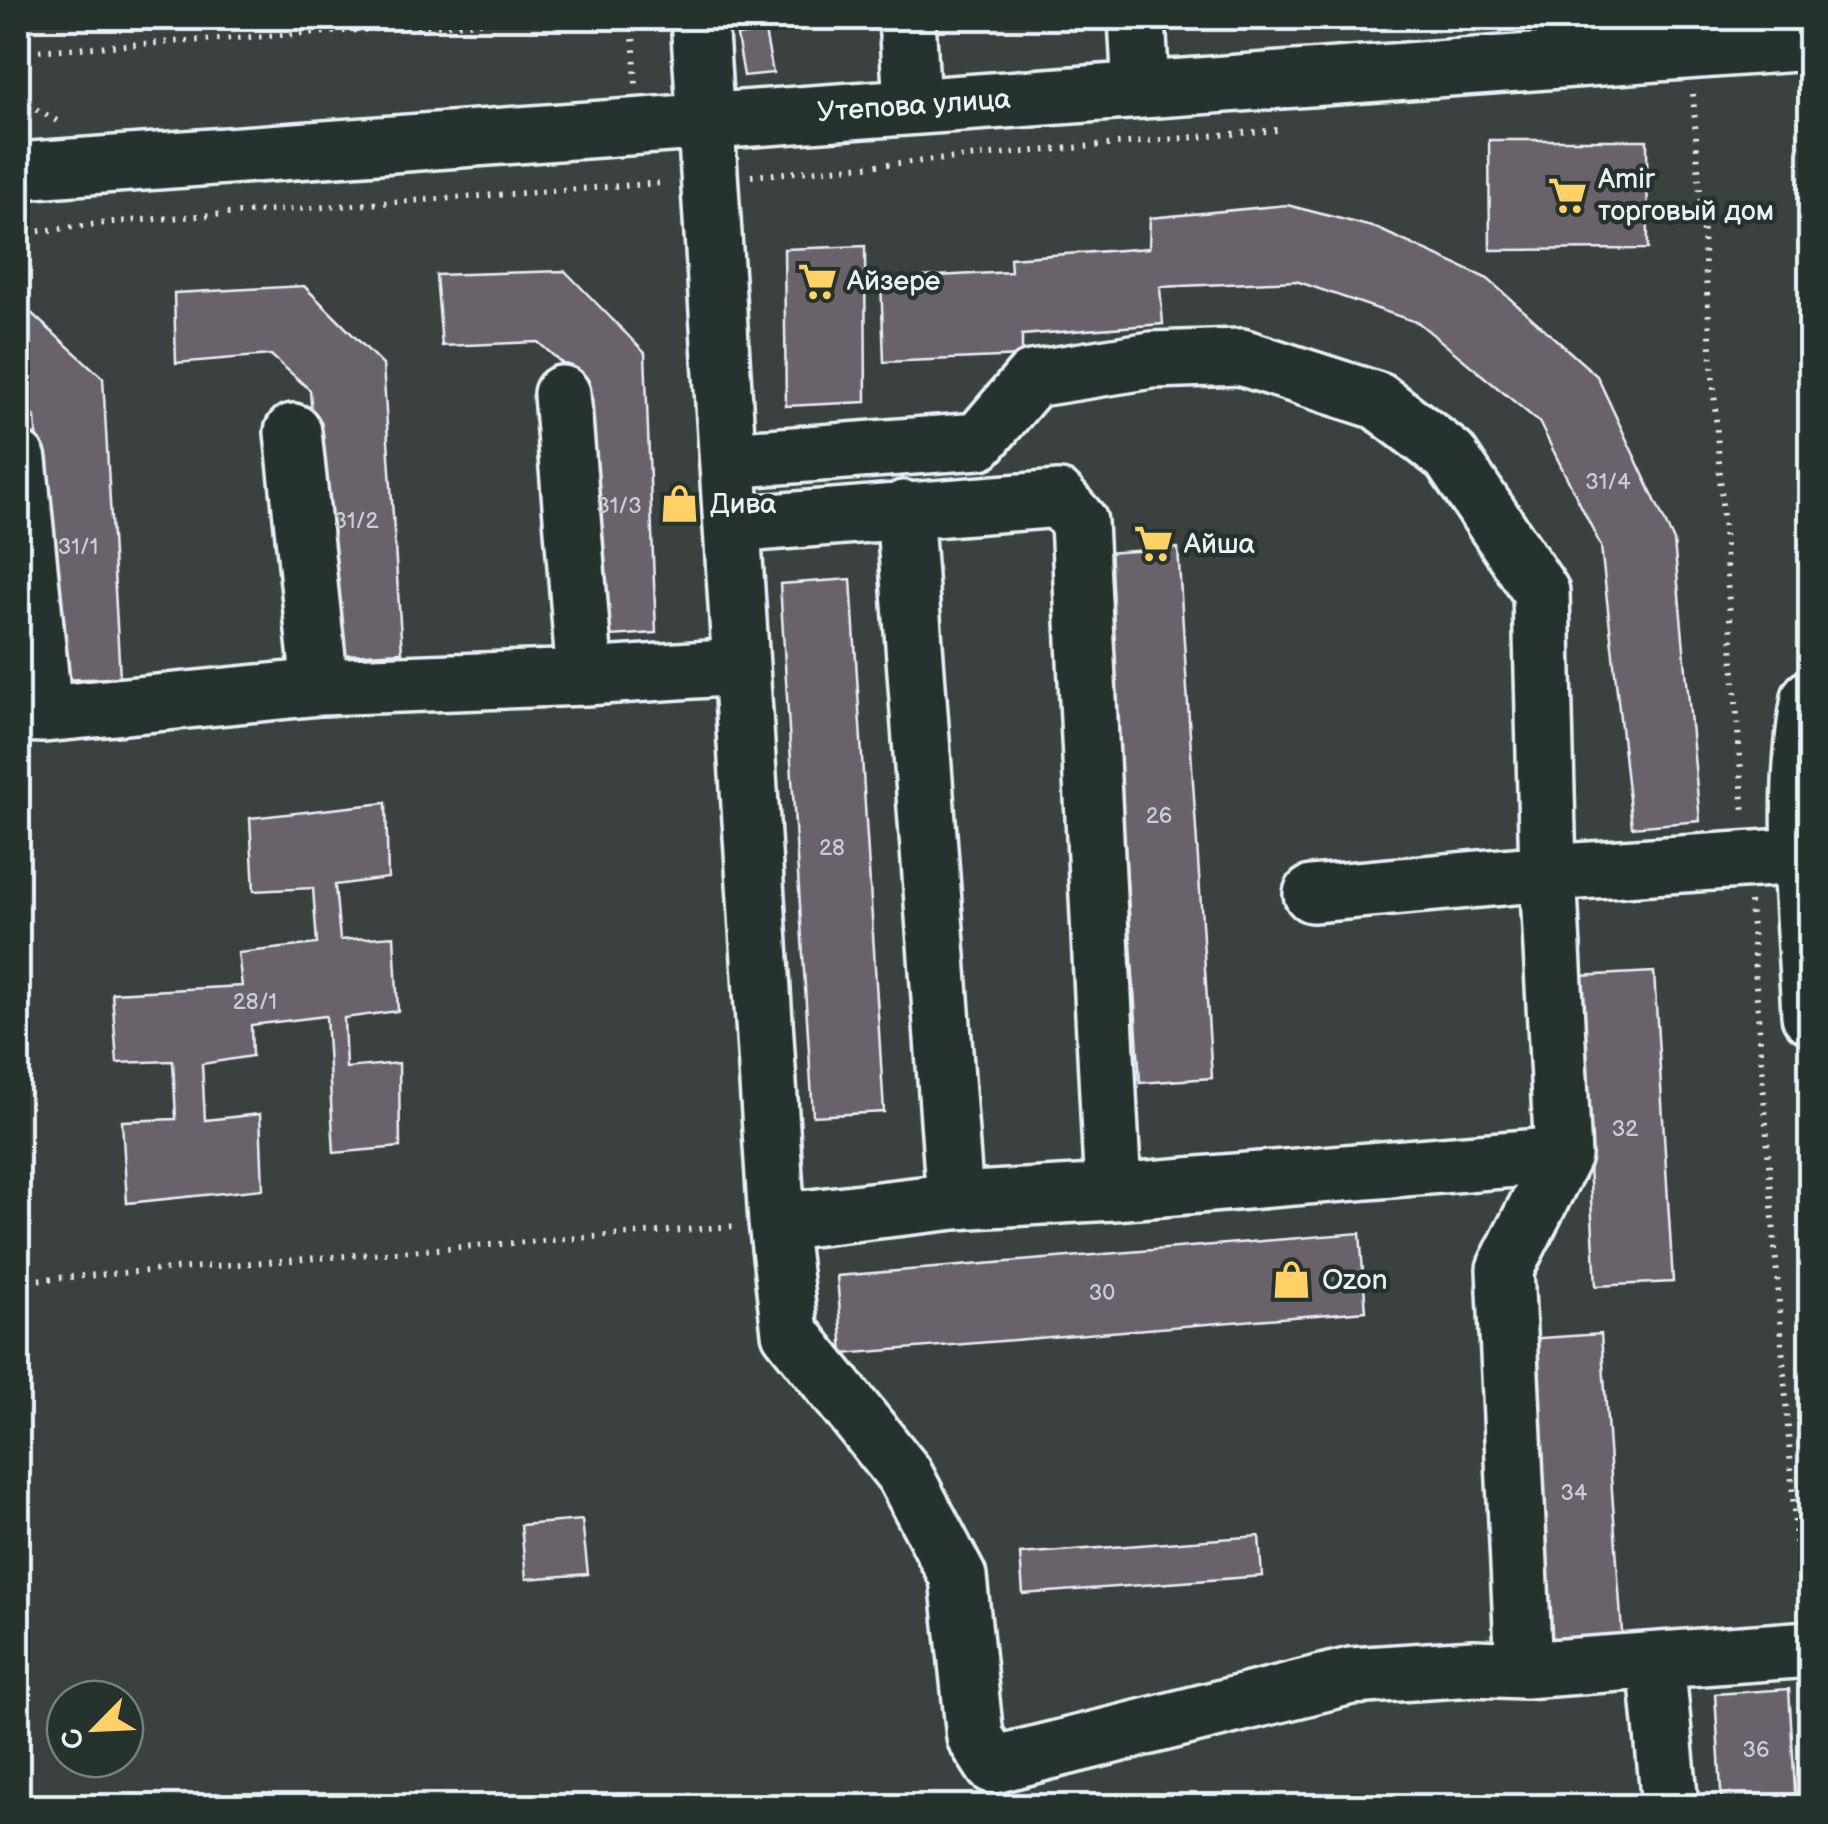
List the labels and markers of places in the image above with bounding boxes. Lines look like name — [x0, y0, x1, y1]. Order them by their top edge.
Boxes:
place label: Amir торговый дом — [1598, 163, 1774, 228]
supermarket icon: Amir торговый дом — [1547, 174, 1589, 216]
supermarket icon: Айзере — [796, 260, 838, 302]
place label: Айзере — [846, 265, 940, 298]
shop icon: Дива — [659, 483, 701, 525]
place label: Дива — [710, 488, 777, 521]
supermarket icon: Айша — [1133, 523, 1175, 565]
place label: Айша — [1183, 528, 1256, 561]
shop icon: Ozon — [1271, 1259, 1313, 1301]
place label: Ozon — [1322, 1264, 1388, 1297]

